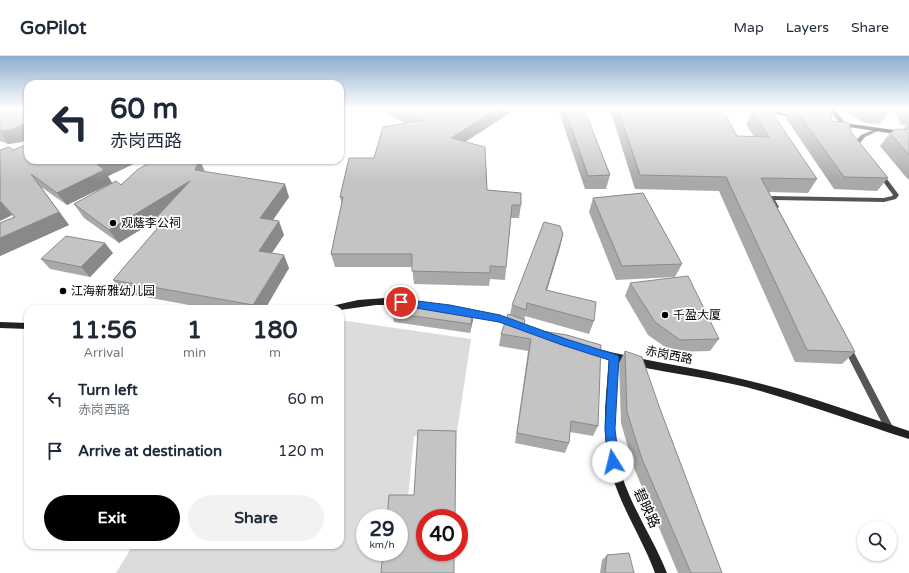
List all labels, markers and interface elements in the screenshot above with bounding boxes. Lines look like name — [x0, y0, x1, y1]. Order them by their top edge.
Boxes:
text: GoPilot — [20, 17, 86, 39]
text: Map — [734, 19, 764, 36]
text: Layers — [786, 19, 829, 36]
text: Share — [851, 19, 889, 36]
text: 60 m — [110, 92, 178, 126]
icon: left — [44, 96, 96, 148]
text: 赤岗西路 — [110, 130, 182, 152]
place label: 观蔭李公祠 — [121, 216, 181, 230]
marker: 观蔭李公祠 — [108, 218, 118, 228]
place label: 江海新雅幼儿园 — [71, 284, 155, 298]
pin — [384, 285, 418, 319]
marker: 江海新雅幼儿园 — [58, 286, 68, 296]
icon: arrive — [390, 291, 412, 313]
place label: 千盈大厦 — [673, 308, 721, 322]
marker: 千盈大厦 — [660, 310, 670, 320]
text: 11:56 — [70, 316, 137, 345]
text: 1 — [187, 316, 202, 345]
text: 180 — [252, 316, 298, 345]
street label: 赤岗西路 — [644, 344, 694, 366]
text: Arrival — [83, 345, 124, 361]
text: min — [183, 345, 206, 361]
text: m — [269, 345, 281, 361]
text: Turn left — [78, 381, 138, 399]
icon: left — [44, 388, 66, 410]
text: 60 m — [287, 390, 324, 408]
text: 赤岗西路 — [78, 402, 130, 418]
icon: arrive — [44, 440, 66, 462]
position arrow — [592, 441, 634, 483]
text: Arrive at destination — [78, 442, 222, 460]
text: 120 m — [278, 442, 324, 460]
street label: 碧映路 — [630, 486, 663, 531]
button: Exit — [44, 495, 180, 541]
button: Share — [188, 495, 324, 541]
speed limit sign: 40 — [416, 509, 468, 561]
text: 29 — [369, 518, 395, 542]
map controls — [857, 521, 897, 561]
button: search — [857, 521, 897, 561]
text: km/h — [369, 539, 395, 551]

